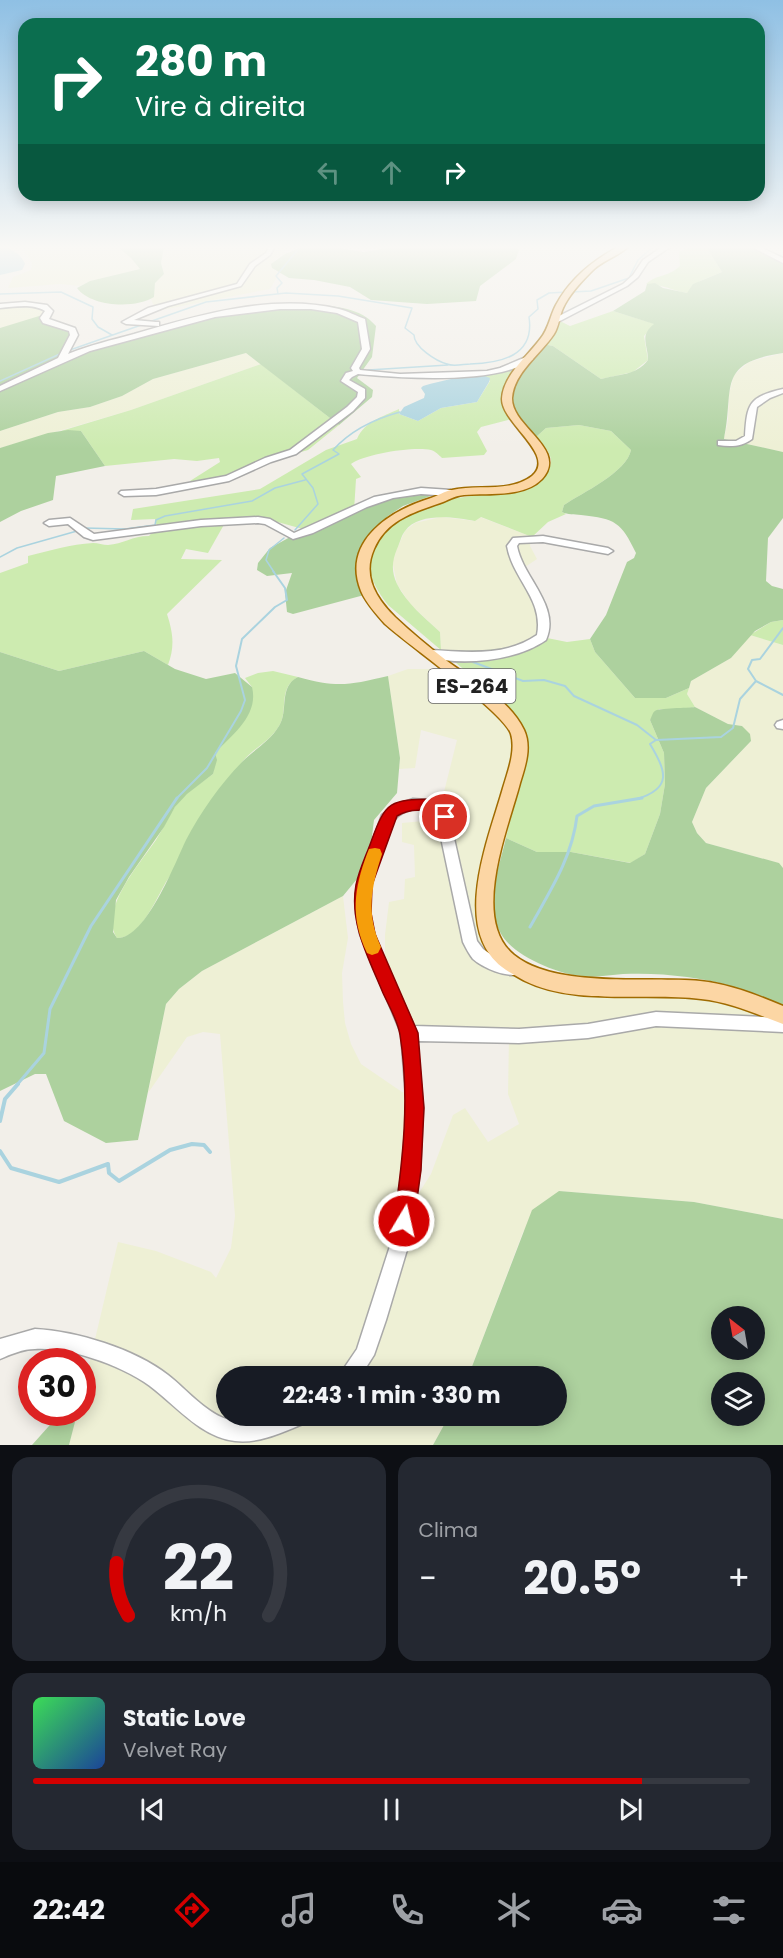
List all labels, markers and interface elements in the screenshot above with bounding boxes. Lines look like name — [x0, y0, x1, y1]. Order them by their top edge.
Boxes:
text: 280 m — [135, 32, 267, 91]
icon: right — [36, 42, 114, 120]
text: Vire à direita — [135, 88, 306, 125]
icon: left — [312, 156, 345, 189]
icon: ahead — [375, 156, 408, 189]
icon: right — [438, 156, 471, 189]
road number: ES-264 — [428, 669, 516, 703]
pin — [419, 791, 470, 842]
icon: arrive — [428, 800, 461, 833]
position arrow — [372, 1189, 436, 1253]
north arrow — [711, 1306, 765, 1360]
map controls — [711, 1306, 765, 1426]
speed limit sign: 30 — [18, 1348, 96, 1426]
button: layers — [711, 1372, 765, 1426]
text: 22:43 · 1 min · 330 m — [283, 1380, 500, 1411]
text: Clima — [419, 1516, 478, 1544]
text: 22 — [163, 1524, 234, 1612]
text: 20.5° — [523, 1547, 641, 1610]
text: − — [419, 1555, 437, 1602]
text: + — [727, 1555, 750, 1602]
text: km/h — [170, 1598, 227, 1629]
text: Static Love — [123, 1703, 246, 1734]
text: Velvet Ray — [123, 1736, 227, 1764]
icon: previous — [136, 1793, 169, 1826]
icon: pause — [375, 1793, 408, 1826]
icon: next — [614, 1793, 647, 1826]
icon: directions — [171, 1889, 213, 1931]
icon: music — [278, 1889, 320, 1931]
icon: phone — [386, 1889, 428, 1931]
icon: climate — [493, 1889, 535, 1931]
icon: car — [601, 1889, 643, 1931]
icon: filters — [708, 1889, 750, 1931]
text: 22:42 — [33, 1891, 105, 1928]

